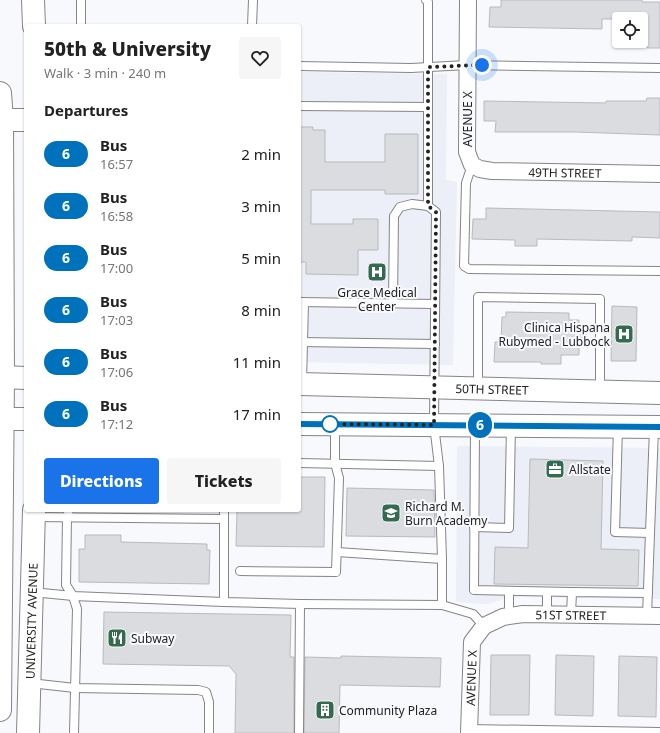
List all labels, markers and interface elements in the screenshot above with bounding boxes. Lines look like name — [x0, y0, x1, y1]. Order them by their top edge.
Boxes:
map controls — [612, 12, 648, 48]
button: locate — [612, 12, 648, 48]
text: 50th & University — [44, 36, 211, 62]
button: heart — [239, 37, 281, 79]
your location — [472, 55, 492, 75]
text: Walk · 3 min · 240 m — [44, 64, 166, 82]
street label: AVENUE X — [459, 91, 476, 147]
text: Departures — [44, 100, 128, 120]
text: Bus — [100, 135, 127, 155]
text: 6 — [62, 144, 70, 163]
text: 2 min — [241, 144, 281, 164]
text: 16:57 — [100, 155, 133, 173]
street label: 49TH STREET — [528, 163, 602, 181]
text: Bus — [100, 187, 127, 207]
text: 6 — [62, 196, 70, 215]
text: 3 min — [241, 196, 281, 216]
text: 16:58 — [100, 207, 133, 225]
text: Bus — [100, 239, 127, 259]
text: 6 — [62, 248, 70, 267]
text: 5 min — [241, 248, 281, 268]
text: 17:00 — [100, 259, 133, 277]
hospital icon: Grace Medical Center — [366, 261, 388, 283]
place label: Grace Medical Center — [337, 284, 417, 315]
text: Bus — [100, 291, 127, 311]
text: 6 — [62, 300, 70, 319]
text: 8 min — [241, 300, 281, 320]
text: 17:03 — [100, 311, 133, 329]
place label: Clinica Hispana Rubymed - Lubbock — [498, 319, 611, 350]
hospital icon: Clinica Hispana Rubymed - Lubbock — [613, 323, 635, 345]
text: Bus — [100, 343, 127, 363]
text: 6 — [62, 352, 70, 371]
text: 11 min — [233, 352, 281, 372]
text: 17:06 — [100, 363, 133, 381]
street label: 50TH STREET — [455, 379, 529, 398]
text: Bus — [100, 395, 127, 415]
text: 6 — [62, 404, 70, 423]
text: 17 min — [233, 404, 281, 424]
line badge: 6 — [467, 412, 493, 438]
text: 17:12 — [100, 415, 133, 433]
unlabelled marker — [321, 415, 339, 433]
text: 6 — [476, 415, 484, 434]
button: Directions — [44, 458, 159, 504]
button: Tickets — [167, 458, 281, 504]
office icon: Allstate — [544, 458, 566, 480]
place label: Allstate — [569, 461, 611, 478]
place label: Richard M. Burn Academy — [405, 498, 488, 529]
school or university icon: Richard M. Burn Academy — [380, 502, 402, 524]
street label: UNIVERSITY AVENUE — [21, 563, 41, 679]
street label: 51ST STREET — [535, 606, 607, 624]
restaurant icon: Subway — [106, 627, 128, 649]
place label: Subway — [131, 630, 175, 647]
street label: AVENUE X — [461, 650, 480, 706]
building icon: Community Plaza — [314, 699, 336, 721]
place label: Community Plaza — [339, 702, 437, 719]

